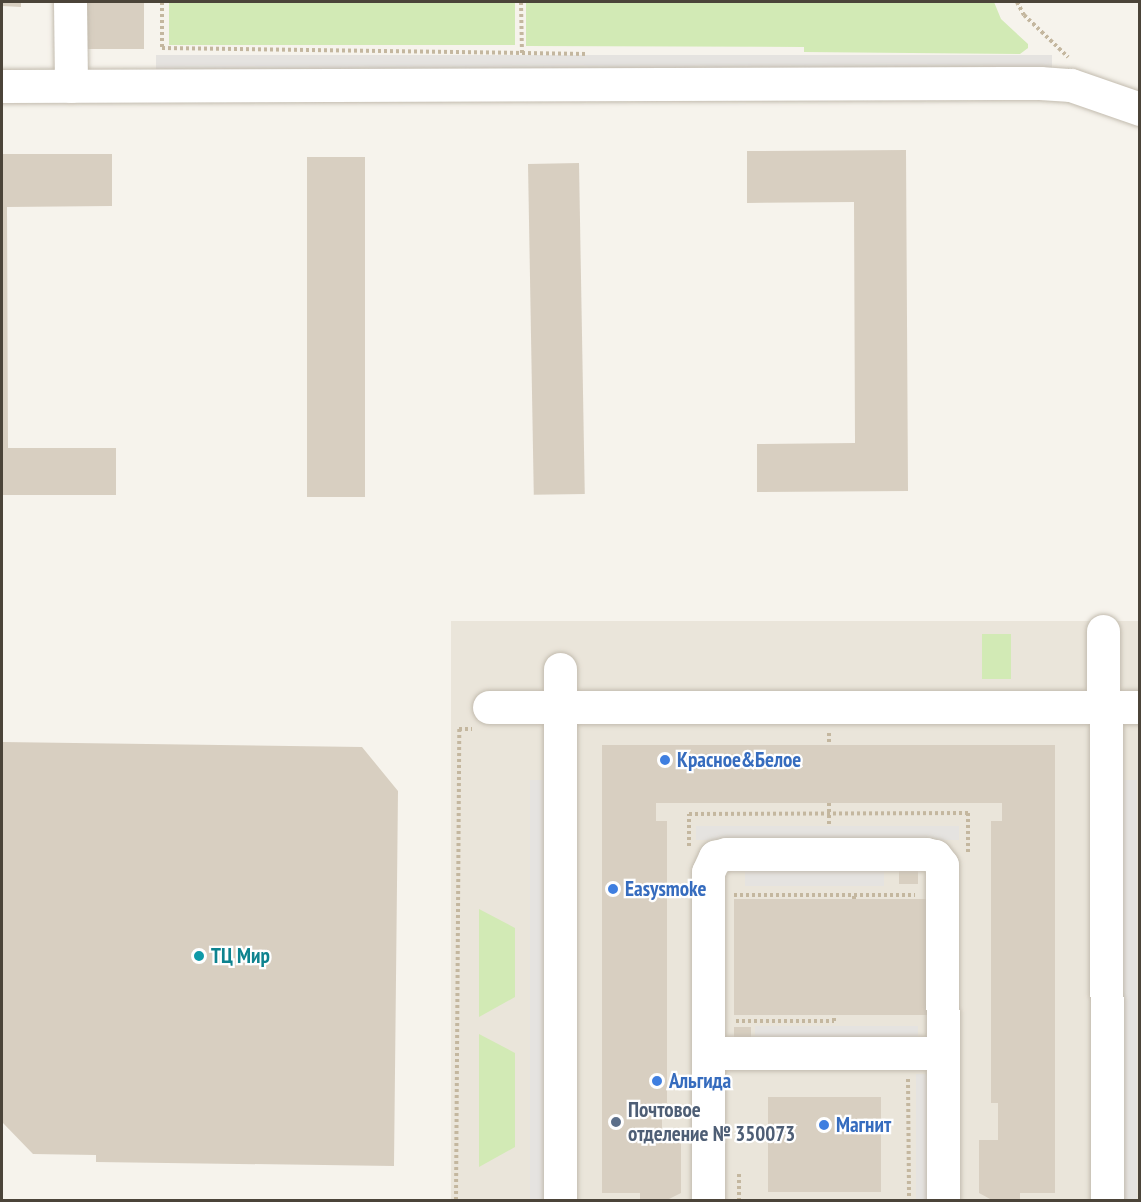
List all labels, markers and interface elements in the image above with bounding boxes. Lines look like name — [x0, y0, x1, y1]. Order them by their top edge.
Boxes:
place label: Красное&Белое — [677, 747, 801, 773]
marker: Красное&Белое — [658, 753, 672, 767]
place label: Easysmoke — [625, 876, 707, 902]
marker: Easysmoke — [606, 882, 620, 896]
place label: ТЦ Мир — [211, 943, 270, 969]
marker: ТЦ Мир — [192, 949, 206, 963]
place label: Альгида — [669, 1068, 731, 1094]
marker: Альгида — [650, 1074, 664, 1088]
place label: Почтовое отделение № 350073 — [628, 1097, 795, 1147]
place label: Магнит — [836, 1112, 891, 1138]
marker: Почтовое отделение № 350073 — [609, 1115, 623, 1129]
marker: Магнит — [817, 1118, 831, 1132]

